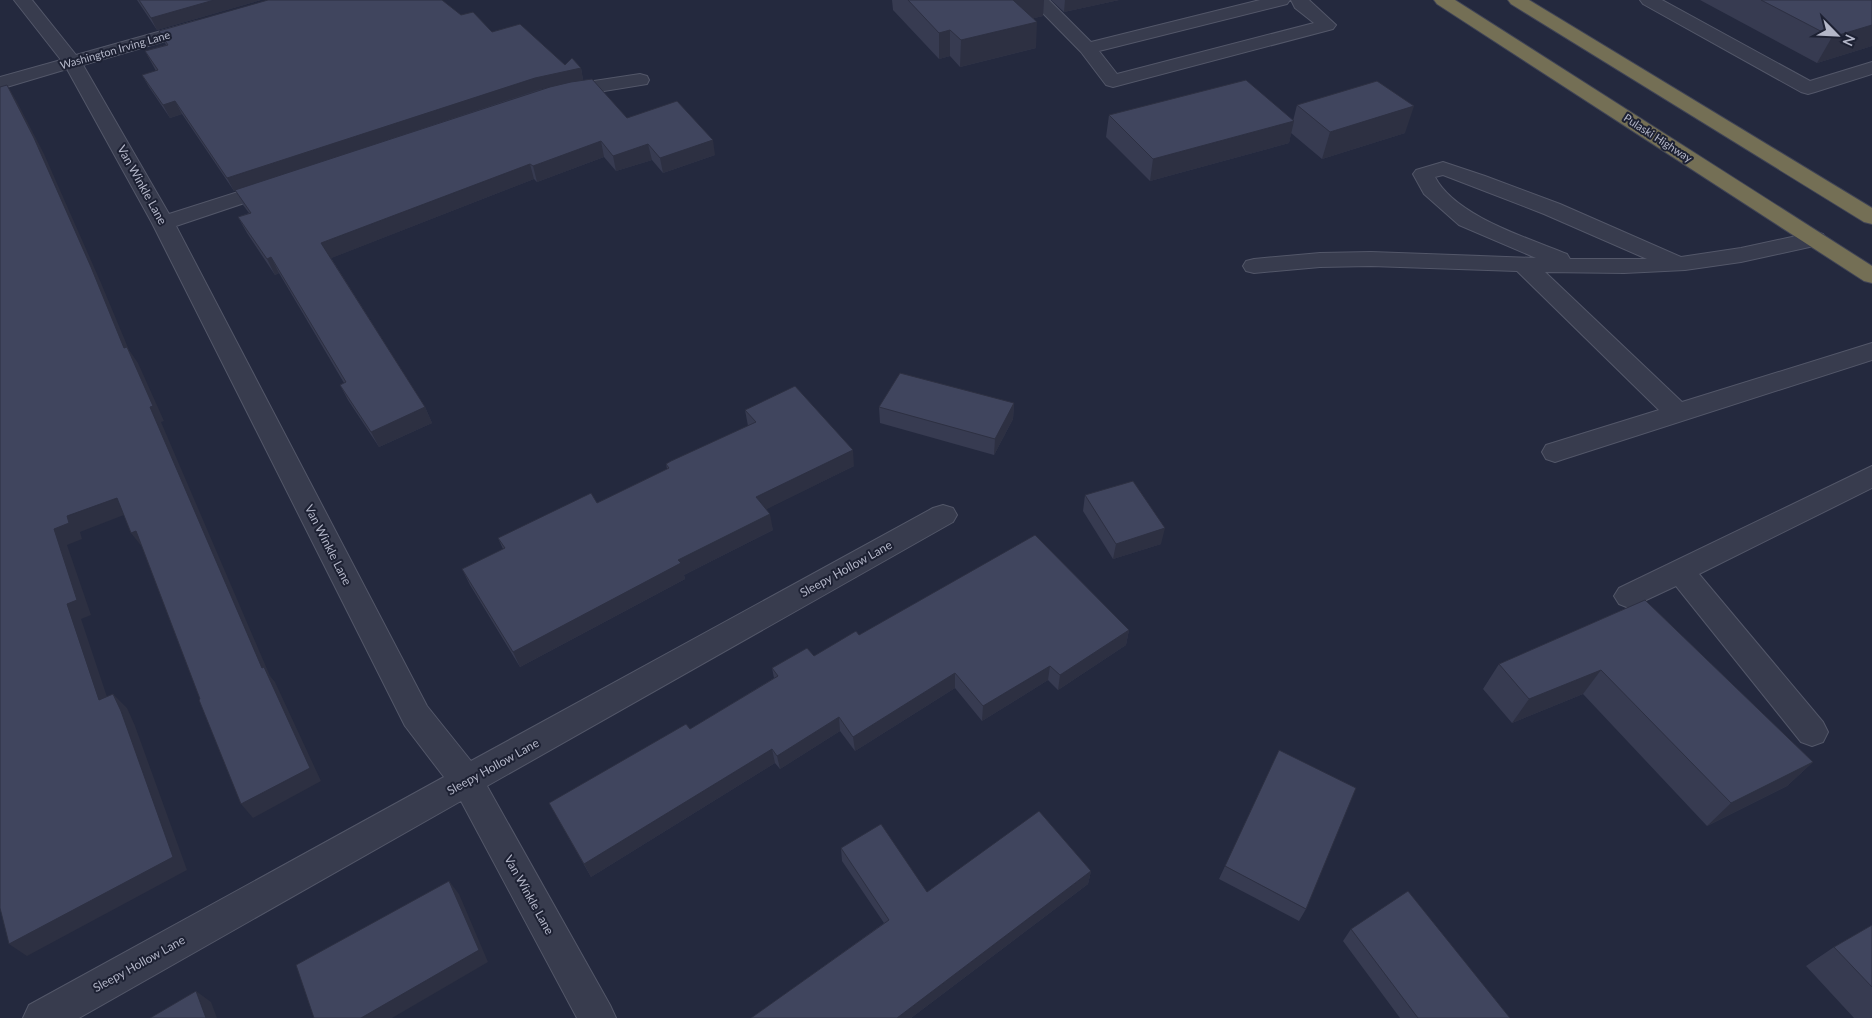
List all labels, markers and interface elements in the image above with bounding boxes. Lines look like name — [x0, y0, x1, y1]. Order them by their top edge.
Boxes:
north arrow — [1812, 10, 1862, 60]
street label: Washington Irving Lane — [58, 28, 172, 71]
text: N — [1839, 32, 1859, 49]
street label: Pulaski Highway — [1622, 111, 1695, 165]
street label: Van Winkle Lane — [114, 143, 170, 227]
street label: Van Winkle Lane — [302, 502, 355, 588]
street label: Sleepy Hollow Lane — [797, 537, 894, 600]
street label: Sleepy Hollow Lane — [444, 735, 541, 798]
street label: Van Winkle Lane — [501, 853, 557, 937]
street label: Sleepy Hollow Lane — [90, 932, 187, 995]

